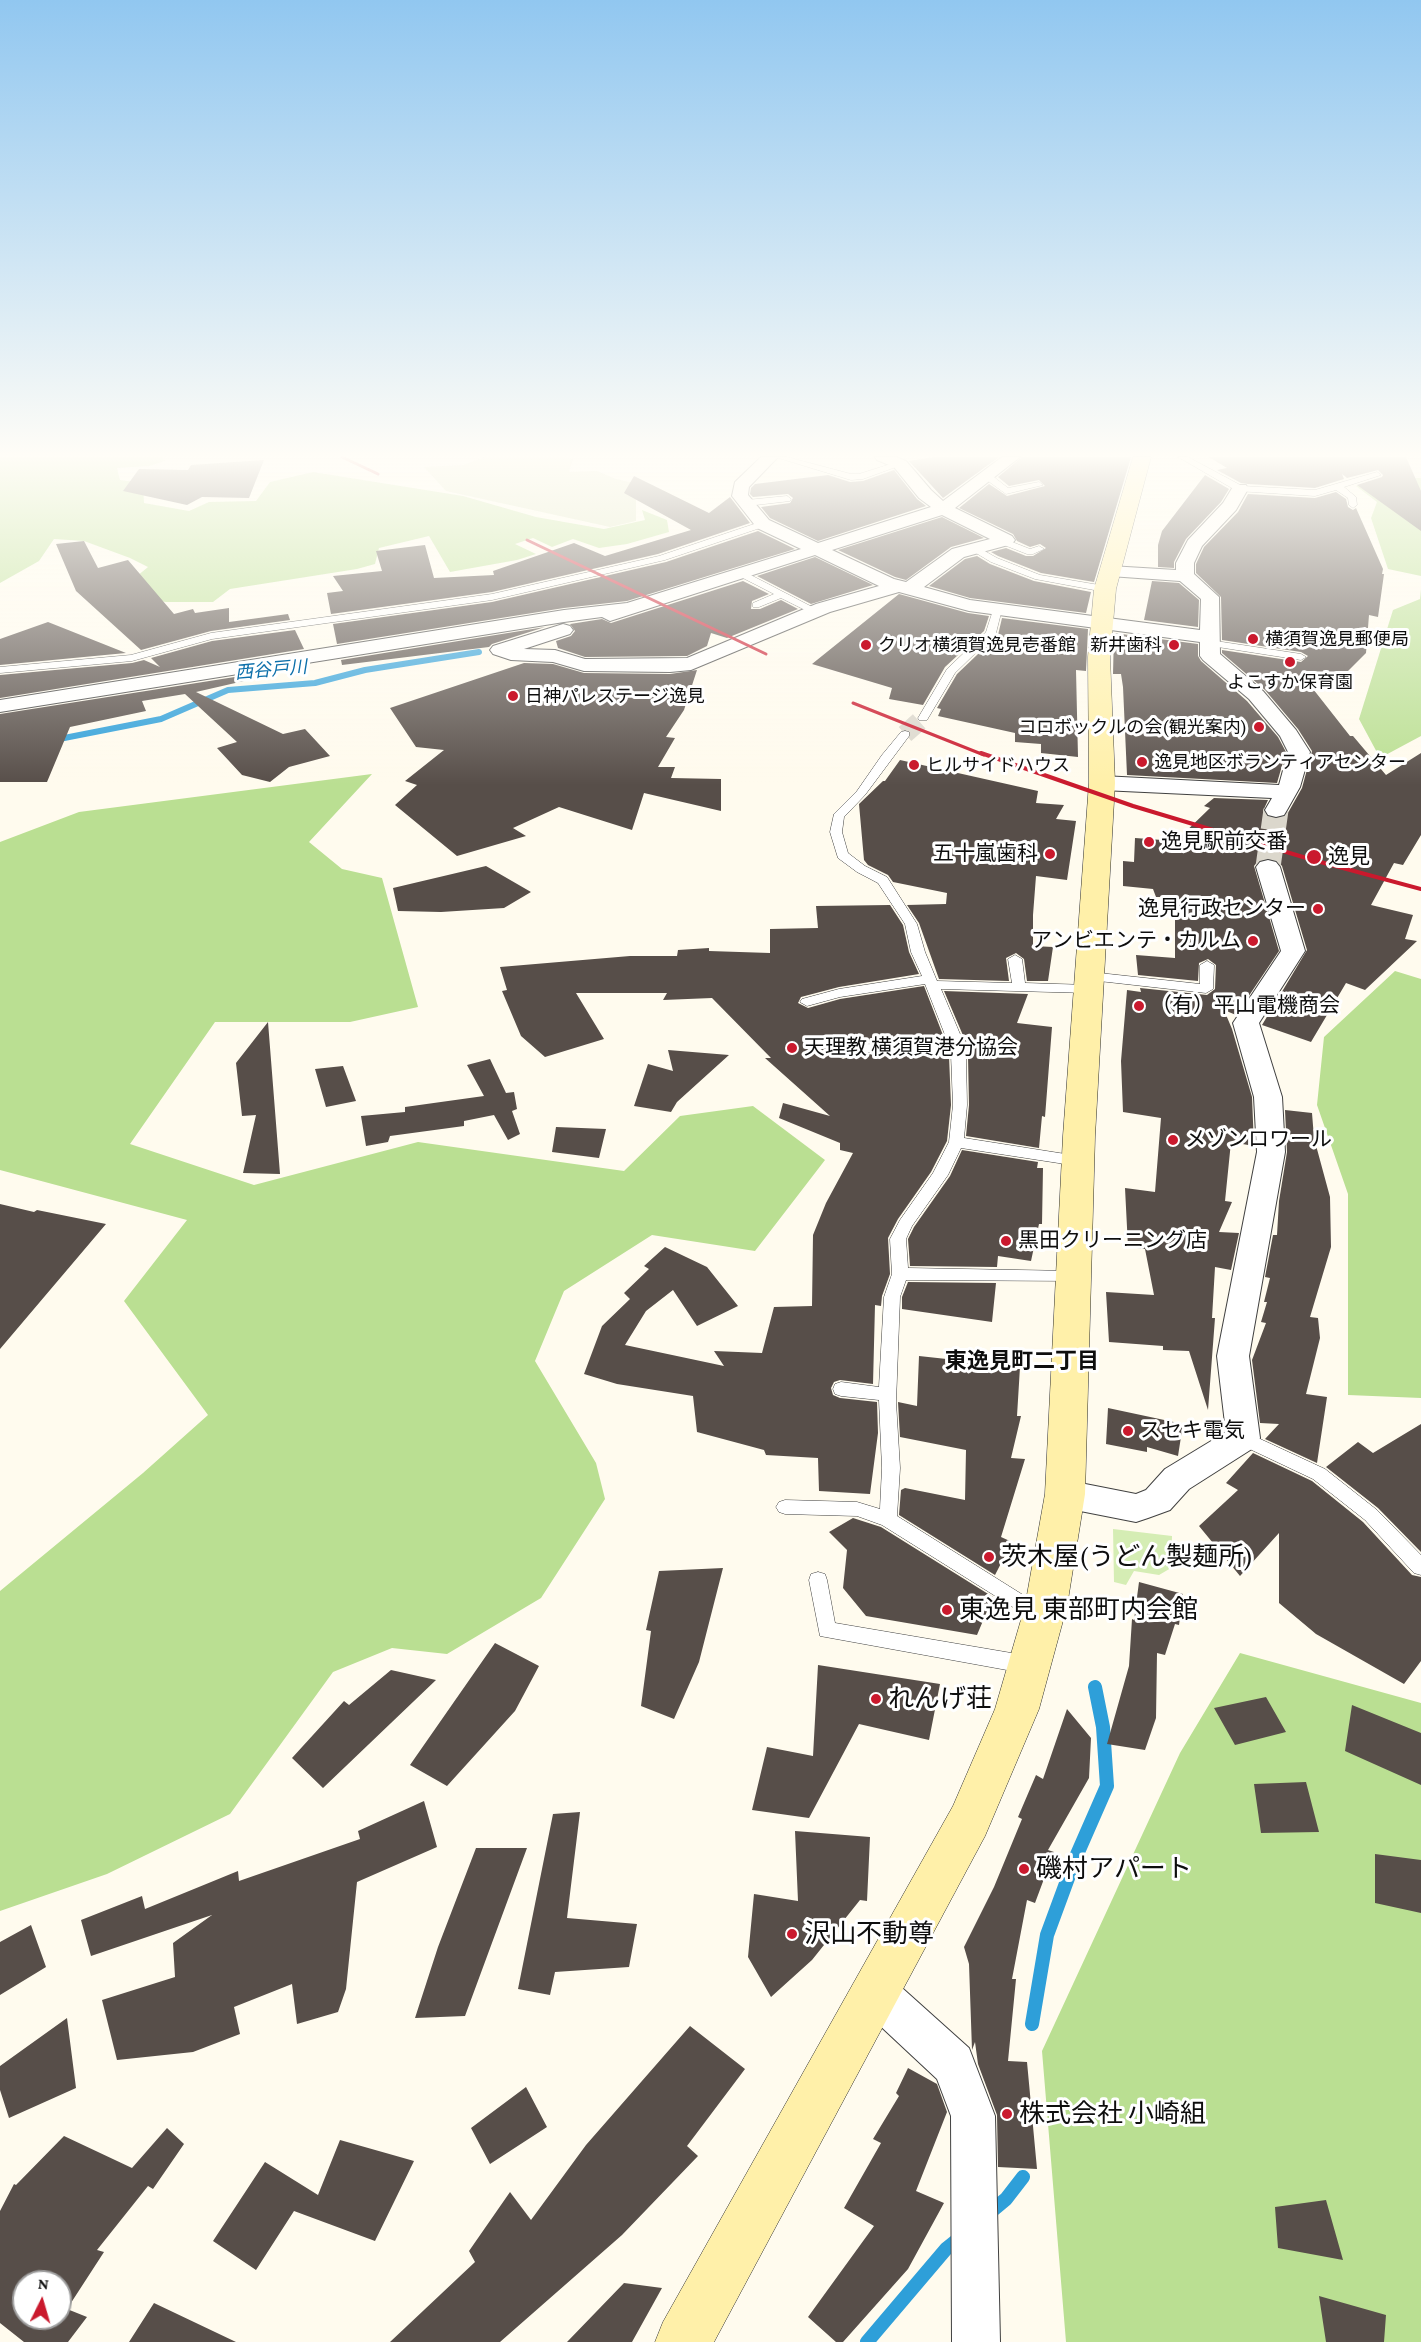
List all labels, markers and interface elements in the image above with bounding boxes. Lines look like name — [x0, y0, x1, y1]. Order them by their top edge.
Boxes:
place label: 横須賀逸見郵便局 — [1265, 628, 1409, 650]
marker: 横須賀逸見郵便局 — [1246, 632, 1260, 646]
place label: クリオ横須賀逸見壱番館 — [878, 634, 1076, 656]
place label: 新井歯科 — [1090, 634, 1162, 656]
marker: クリオ横須賀逸見壱番館 — [859, 638, 873, 652]
marker: 新井歯科 — [1167, 638, 1181, 652]
marker: よこすか保育園 — [1283, 655, 1297, 669]
water label: 西谷戸川 — [234, 656, 308, 684]
place label: よこすか保育園 — [1227, 671, 1353, 693]
place label: 日神パレステージ逸見 — [525, 685, 705, 707]
marker: 日神パレステージ逸見 — [506, 689, 520, 703]
place label: コロボックルの会(観光案内) — [1018, 716, 1247, 738]
marker: コロボックルの会(観光案内) — [1252, 720, 1266, 734]
place label: 逸見地区ボランティアセンター — [1154, 751, 1406, 773]
place label: ヒルサイドハウス — [926, 754, 1070, 776]
marker: 逸見地区ボランティアセンター — [1135, 755, 1149, 769]
marker: ヒルサイドハウス — [907, 758, 921, 772]
place label: 逸見駅前交番 — [1161, 829, 1287, 855]
marker: 逸見駅前交番 — [1142, 835, 1156, 849]
place label: 五十嵐歯科 — [933, 841, 1038, 867]
place label: 逸見 — [1328, 844, 1370, 870]
marker: 五十嵐歯科 — [1043, 847, 1057, 861]
marker: 逸見 — [1305, 848, 1323, 866]
place label: 逸見行政センター — [1138, 896, 1306, 922]
marker: 逸見行政センター — [1311, 902, 1325, 916]
place label: アンビエンテ・カルム — [1031, 928, 1241, 954]
marker: アンビエンテ・カルム — [1246, 934, 1260, 948]
place label: （有）平山電機商会 — [1151, 993, 1340, 1019]
marker: （有）平山電機商会 — [1132, 999, 1146, 1013]
place label: 天理教 横須賀港分協会 — [804, 1035, 1018, 1061]
marker: 天理教 横須賀港分協会 — [785, 1041, 799, 1055]
place label: メゾンロワール — [1185, 1127, 1332, 1153]
marker: メゾンロワール — [1166, 1133, 1180, 1147]
place label: 黒田クリーニング店 — [1018, 1228, 1207, 1254]
marker: 黒田クリーニング店 — [999, 1234, 1013, 1248]
district label: 東逸見町二丁目 — [945, 1348, 1099, 1374]
place label: スセキ電気 — [1140, 1418, 1245, 1444]
marker: スセキ電気 — [1121, 1424, 1135, 1438]
place label: 茨木屋(うどん製麺所) — [1001, 1541, 1253, 1573]
marker: 茨木屋(うどん製麺所) — [982, 1550, 996, 1564]
place label: 東逸見 東部町内会館 — [959, 1594, 1198, 1626]
marker: 東逸見 東部町内会館 — [940, 1603, 954, 1617]
place label: れんげ荘 — [888, 1683, 992, 1715]
marker: れんげ荘 — [869, 1692, 883, 1706]
place label: 磯村アパート — [1036, 1853, 1192, 1885]
marker: 磯村アパート — [1017, 1862, 1031, 1876]
place label: 沢山不動尊 — [804, 1918, 934, 1950]
marker: 沢山不動尊 — [785, 1927, 799, 1941]
place label: 株式会社 小崎組 — [1019, 2098, 1206, 2130]
marker: 株式会社 小崎組 — [1000, 2107, 1014, 2121]
north arrow — [12, 2270, 72, 2330]
text: N — [37, 2275, 50, 2293]

